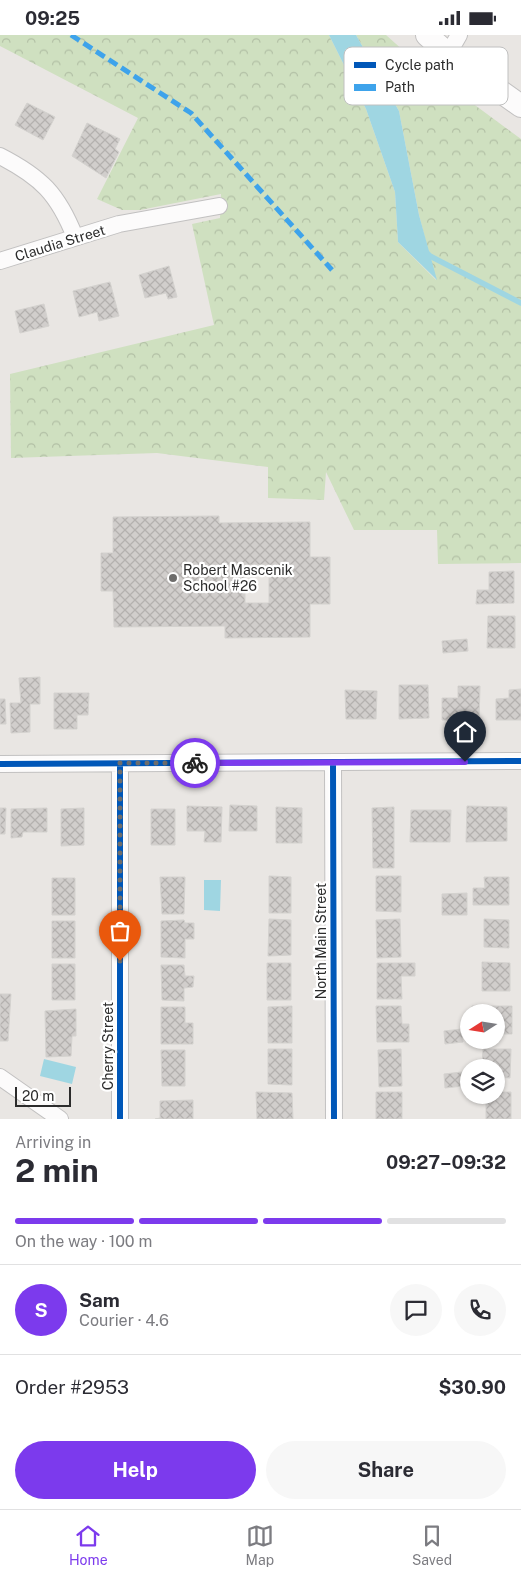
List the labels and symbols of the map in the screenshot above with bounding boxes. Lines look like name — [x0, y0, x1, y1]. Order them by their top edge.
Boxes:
legend — [344, 47, 508, 105]
text: Cycle path — [385, 57, 454, 73]
text: Path — [385, 79, 415, 95]
street label: Claudia Street — [13, 222, 107, 264]
place label: Robert Mascenik School #26 — [183, 562, 293, 594]
marker: Robert Mascenik School #26 — [167, 572, 179, 584]
pin — [444, 711, 486, 762]
courier — [170, 738, 220, 788]
street label: North Main Street — [313, 883, 329, 999]
pin — [99, 910, 141, 961]
street label: Cherry Street — [100, 1002, 116, 1090]
north arrow — [460, 1004, 505, 1049]
scale bar — [15, 1084, 71, 1107]

